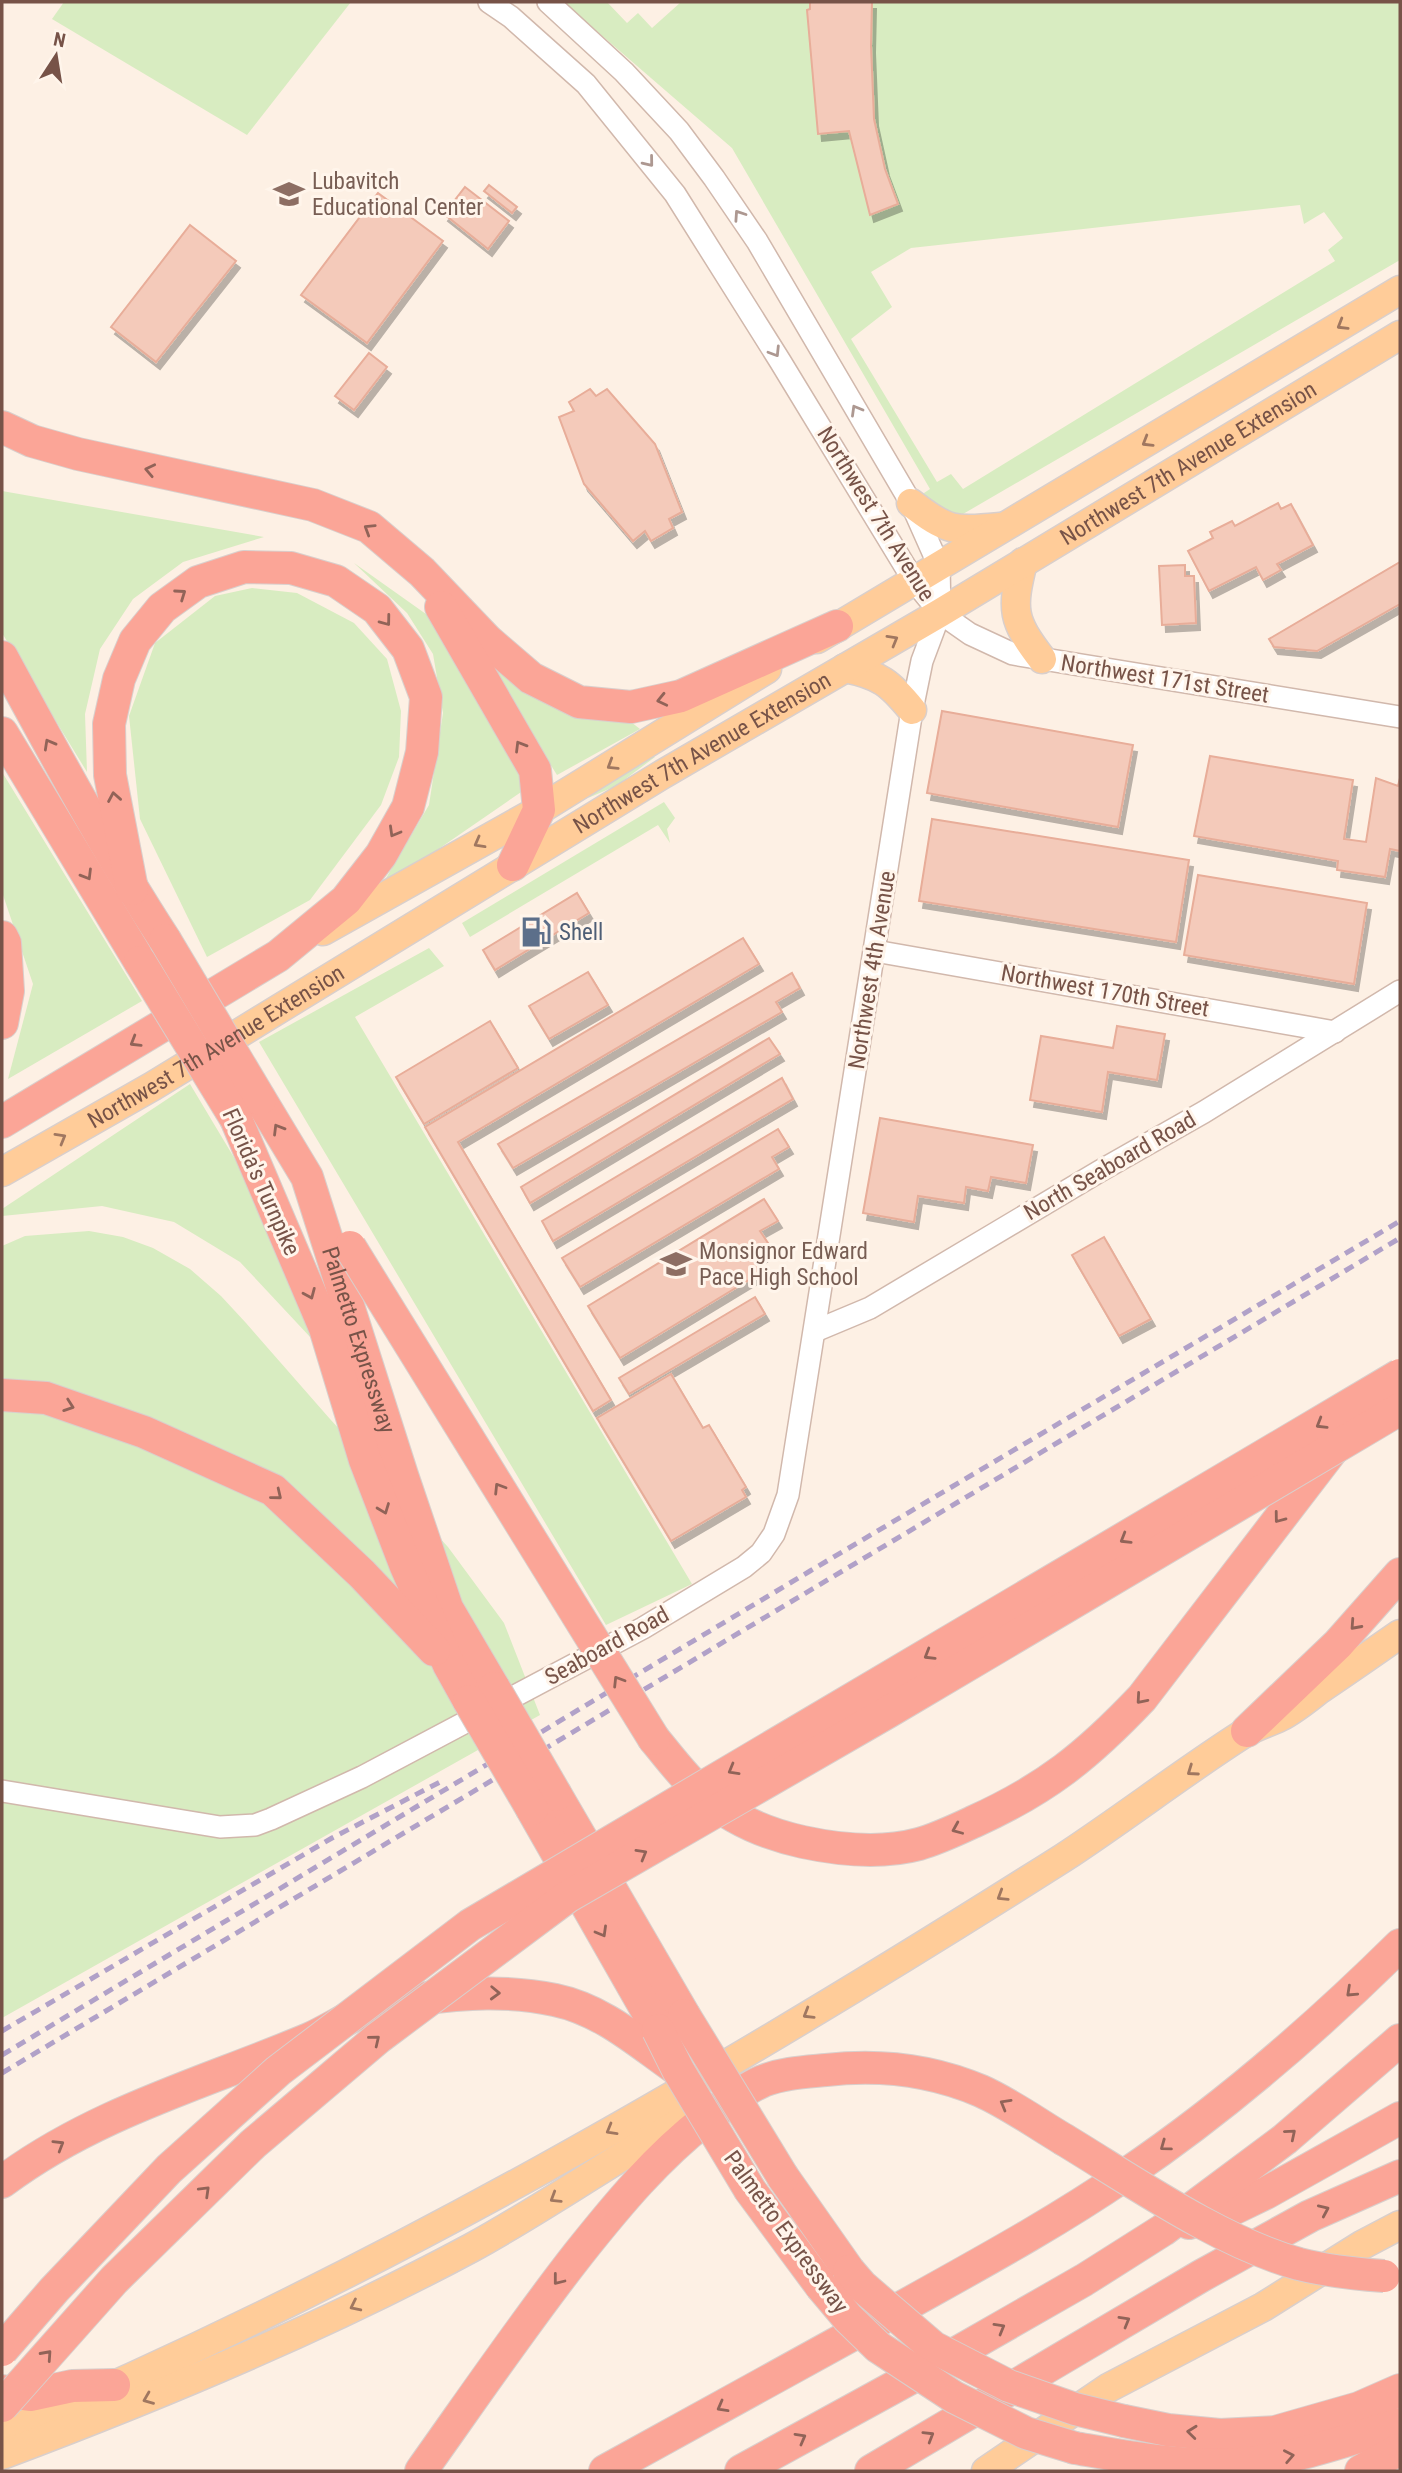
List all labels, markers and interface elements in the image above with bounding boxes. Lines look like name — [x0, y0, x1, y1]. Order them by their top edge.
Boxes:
north arrow — [21, 21, 91, 91]
text: N — [51, 27, 68, 52]
one-way arrow — [641, 154, 654, 166]
place label: Lubavitch Educational Center — [312, 168, 483, 221]
school or university icon: Lubavitch Educational Center — [272, 177, 306, 211]
one-way arrow — [735, 210, 748, 223]
one-way arrow — [1336, 317, 1349, 330]
one-way arrow — [766, 344, 779, 357]
street label: Northwest 7th Avenue Extension — [1055, 375, 1321, 551]
one-way arrow — [852, 405, 865, 418]
street label: Northwest 7th Avenue — [811, 422, 941, 606]
one-way arrow — [1141, 434, 1154, 447]
one-way arrow — [144, 463, 156, 478]
one-way arrow — [363, 525, 376, 538]
one-way arrow — [173, 590, 186, 602]
one-way arrow — [378, 613, 391, 626]
one-way arrow — [886, 635, 899, 648]
street label: Northwest 171st Street — [1059, 649, 1271, 709]
street label: Northwest 7th Avenue Extension — [568, 666, 835, 839]
one-way arrow — [656, 692, 668, 706]
one-way arrow — [44, 739, 57, 751]
one-way arrow — [516, 740, 529, 753]
one-way arrow — [606, 756, 619, 769]
one-way arrow — [107, 792, 122, 803]
one-way arrow — [389, 825, 402, 838]
one-way arrow — [474, 835, 487, 848]
one-way arrow — [79, 868, 92, 881]
street label: Northwest 4th Avenue — [843, 869, 901, 1071]
fuel station icon: Shell — [519, 915, 553, 949]
place label: Shell — [559, 919, 603, 946]
street label: Northwest 7th Avenue Extension — [83, 959, 349, 1134]
street label: Northwest 170th Street — [999, 959, 1211, 1023]
one-way arrow — [130, 1034, 143, 1047]
street label: Florida's Turnpike — [217, 1104, 305, 1260]
street label: North Seaboard Road — [1019, 1106, 1201, 1226]
one-way arrow — [274, 1124, 287, 1137]
one-way arrow — [54, 1133, 66, 1146]
place label: Monsignor Edward Pace High School — [699, 1238, 868, 1291]
street label: Palmetto Expressway — [317, 1243, 401, 1437]
school or university icon: Monsignor Edward Pace High School — [659, 1247, 693, 1281]
one-way arrow — [302, 1287, 316, 1300]
one-way arrow — [62, 1398, 74, 1412]
one-way arrow — [1315, 1415, 1328, 1428]
one-way arrow — [494, 1482, 507, 1495]
one-way arrow — [269, 1487, 282, 1499]
one-way arrow — [376, 1503, 390, 1515]
one-way arrow — [1275, 1510, 1287, 1523]
one-way arrow — [1120, 1531, 1133, 1544]
street label: Seaboard Road — [540, 1601, 674, 1691]
one-way arrow — [1351, 1617, 1363, 1630]
one-way arrow — [924, 1647, 937, 1660]
one-way arrow — [614, 1676, 627, 1689]
one-way arrow — [1137, 1691, 1149, 1704]
one-way arrow — [728, 1762, 741, 1775]
one-way arrow — [1187, 1763, 1200, 1775]
one-way arrow — [952, 1821, 965, 1835]
one-way arrow — [634, 1849, 647, 1862]
one-way arrow — [996, 1887, 1009, 1900]
one-way arrow — [594, 1925, 607, 1938]
one-way arrow — [1346, 1984, 1359, 1997]
one-way arrow — [490, 1986, 501, 2001]
one-way arrow — [802, 2006, 815, 2019]
one-way arrow — [368, 2036, 380, 2049]
one-way arrow — [1000, 2099, 1012, 2112]
one-way arrow — [606, 2121, 619, 2134]
one-way arrow — [1283, 2130, 1296, 2142]
one-way arrow — [1160, 2138, 1173, 2150]
one-way arrow — [51, 2140, 64, 2153]
street label: Palmetto Expressway — [718, 2146, 854, 2319]
one-way arrow — [197, 2187, 210, 2200]
one-way arrow — [549, 2189, 562, 2202]
one-way arrow — [1316, 2204, 1329, 2218]
one-way arrow — [554, 2272, 567, 2284]
one-way arrow — [350, 2298, 362, 2312]
one-way arrow — [1118, 2316, 1131, 2329]
one-way arrow — [992, 2323, 1005, 2336]
one-way arrow — [39, 2350, 51, 2363]
one-way arrow — [142, 2391, 154, 2405]
one-way arrow — [716, 2399, 729, 2412]
one-way arrow — [1186, 2425, 1197, 2440]
one-way arrow — [922, 2431, 935, 2444]
one-way arrow — [794, 2433, 806, 2446]
one-way arrow — [1283, 2450, 1295, 2465]

